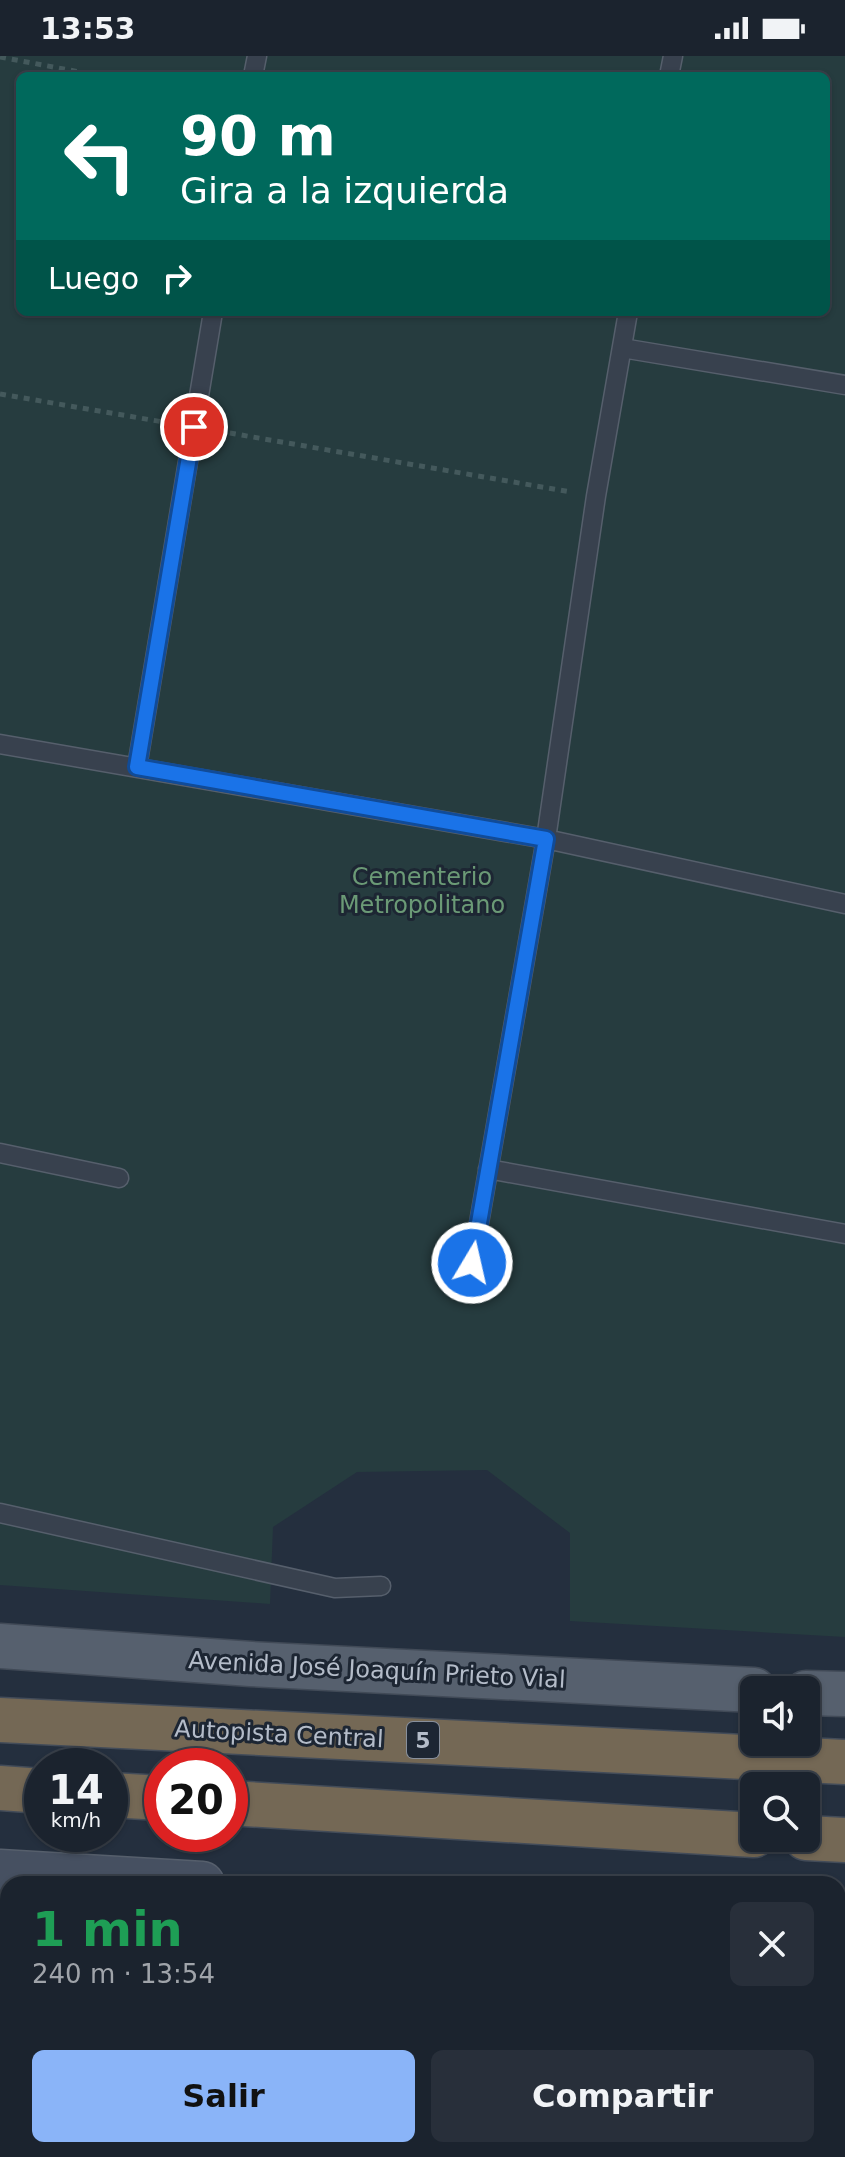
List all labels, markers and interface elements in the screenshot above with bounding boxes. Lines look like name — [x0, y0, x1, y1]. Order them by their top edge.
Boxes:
text: 13:53 — [40, 11, 136, 46]
text: 90 m — [180, 103, 336, 168]
icon: left — [48, 104, 152, 208]
text: Gira a la izquierda — [180, 170, 509, 211]
icon: right — [155, 256, 199, 300]
text: Luego — [48, 261, 139, 296]
pin — [160, 393, 228, 461]
icon: arrive — [172, 405, 216, 449]
park label: Cementerio Metropolitano — [339, 863, 505, 919]
position arrow — [430, 1221, 514, 1305]
street label: Avenida José Joaquín Prieto Vial — [188, 1646, 566, 1694]
map controls — [740, 1676, 820, 1852]
button: sound — [740, 1676, 820, 1756]
street label: Autopista Central — [174, 1715, 384, 1753]
road number: 5 — [407, 1722, 439, 1758]
speed limit sign: 20 — [144, 1748, 248, 1852]
text: 14 — [48, 1767, 104, 1813]
button: search — [740, 1772, 820, 1852]
text: km/h — [51, 1808, 101, 1832]
text: 1 min — [32, 1901, 183, 1957]
button: close — [730, 1902, 814, 1986]
text: 240 m · 13:54 — [32, 1959, 215, 1989]
button: Salir — [32, 2050, 415, 2142]
button: Compartir — [431, 2050, 814, 2142]

